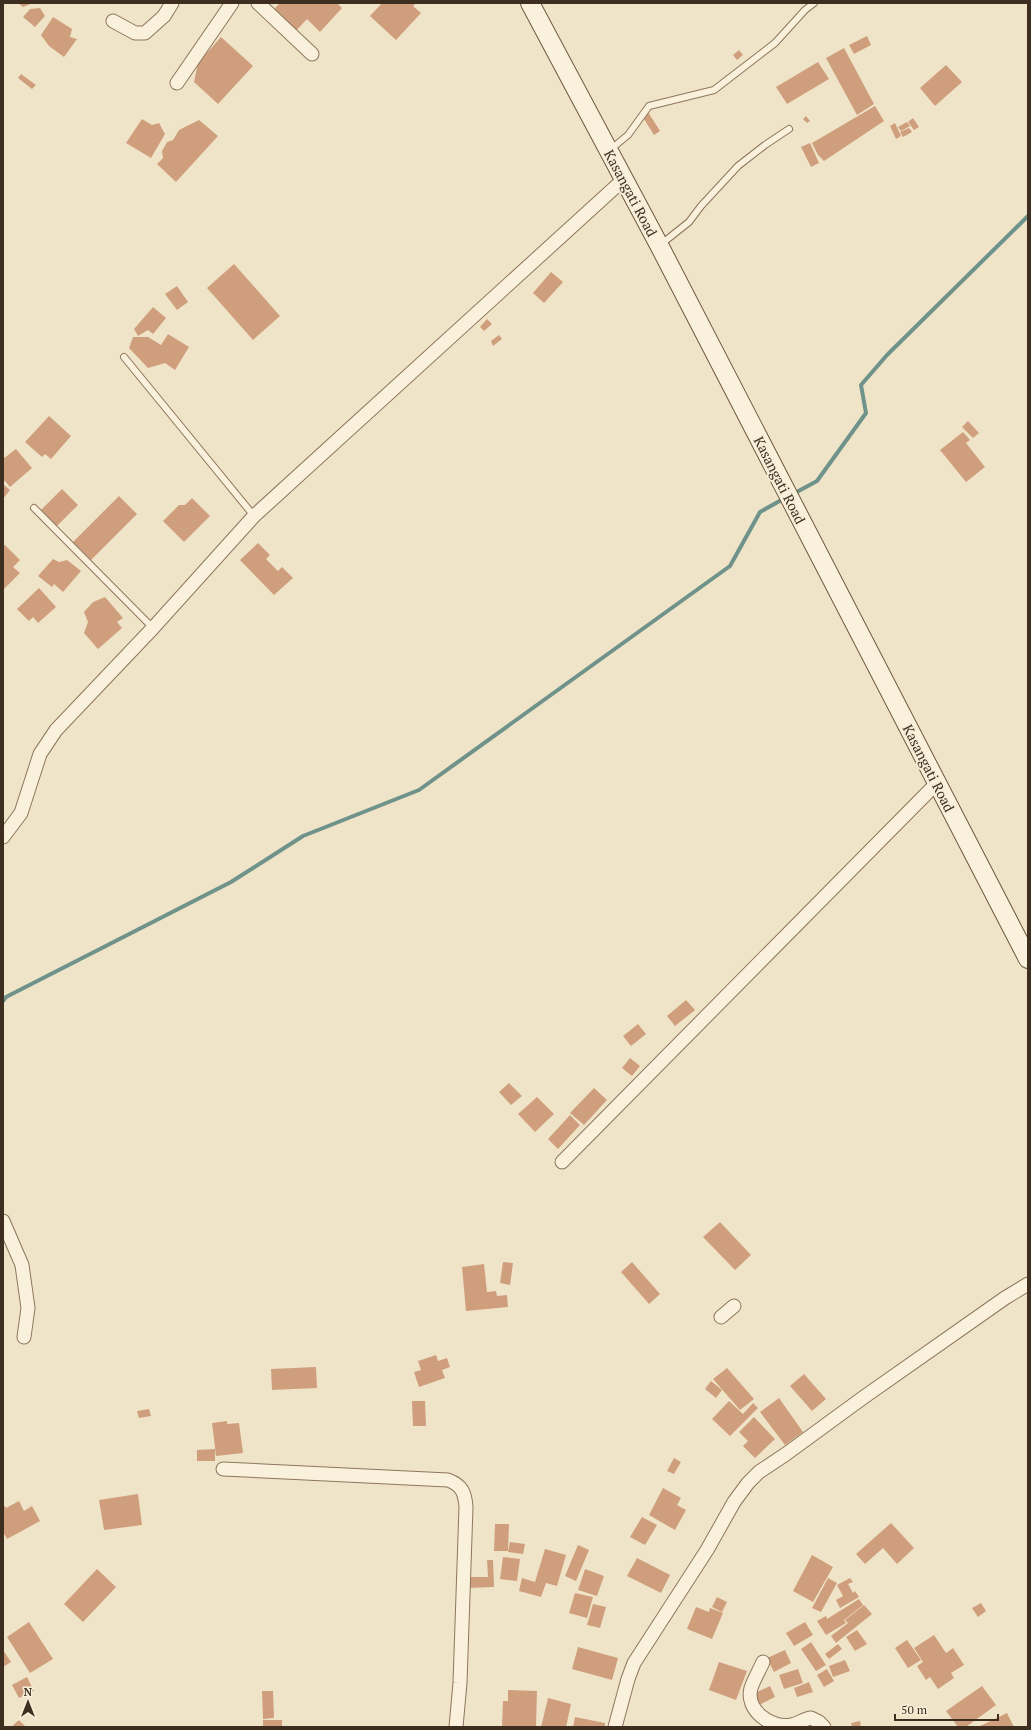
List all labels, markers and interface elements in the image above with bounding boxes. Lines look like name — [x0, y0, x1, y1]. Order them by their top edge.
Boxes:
street label: Kasangati Road — [600, 146, 662, 240]
street label: Kasangati Road — [750, 433, 810, 527]
street label: Kasangati Road — [899, 721, 959, 815]
north arrow — [8, 1682, 48, 1722]
text: N — [24, 1685, 33, 1699]
scale bar — [895, 1696, 998, 1722]
text: 50 m — [901, 1702, 928, 1717]

